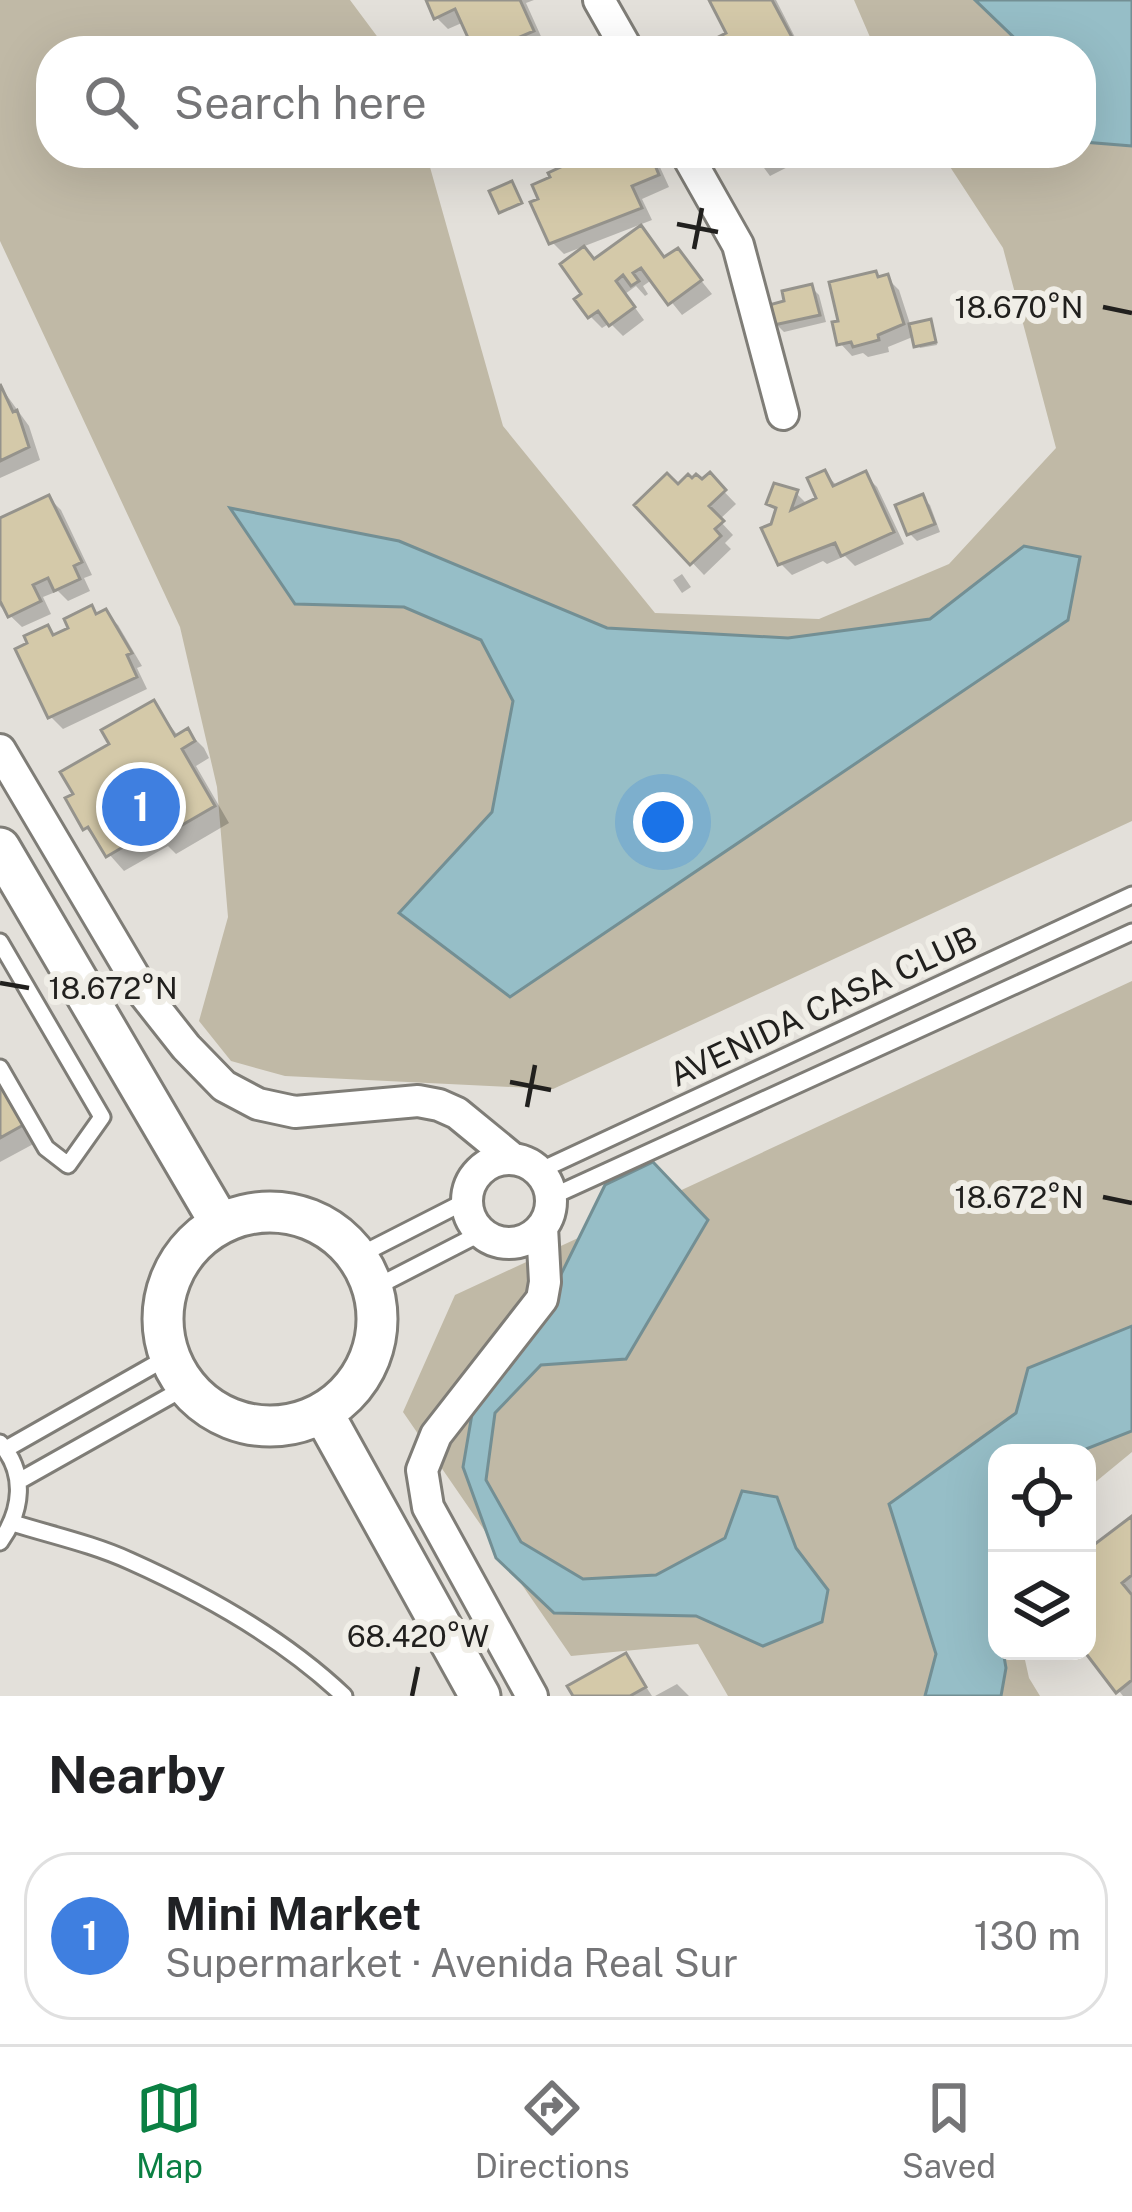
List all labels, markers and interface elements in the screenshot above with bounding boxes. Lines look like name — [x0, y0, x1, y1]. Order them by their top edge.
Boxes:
search box — [36, 36, 1096, 168]
icon: search — [78, 69, 144, 135]
text: Search here — [174, 76, 427, 129]
text: 18.670°N — [955, 289, 1083, 325]
pin: 1 — [102, 762, 180, 852]
your location — [633, 792, 693, 852]
street label: AVENIDA CASA CLUB — [663, 918, 983, 1094]
text: 18.672°N — [48, 970, 178, 1006]
text: 18.672°N — [954, 1179, 1084, 1215]
map controls — [988, 1444, 1096, 1660]
button: locate — [988, 1444, 1096, 1552]
button: layers — [988, 1552, 1096, 1660]
text: 68.420°W — [347, 1618, 489, 1654]
text: Nearby — [48, 1745, 225, 1804]
text: Mini Market — [165, 1887, 421, 1940]
text: 1 — [82, 1913, 98, 1959]
text: 130 m — [974, 1913, 1081, 1959]
text: Supermarket · Avenida Real Sur — [165, 1940, 738, 1986]
tab: Map — [136, 2075, 203, 2185]
tab: Directions — [475, 2075, 630, 2185]
tab: Saved — [902, 2075, 996, 2185]

